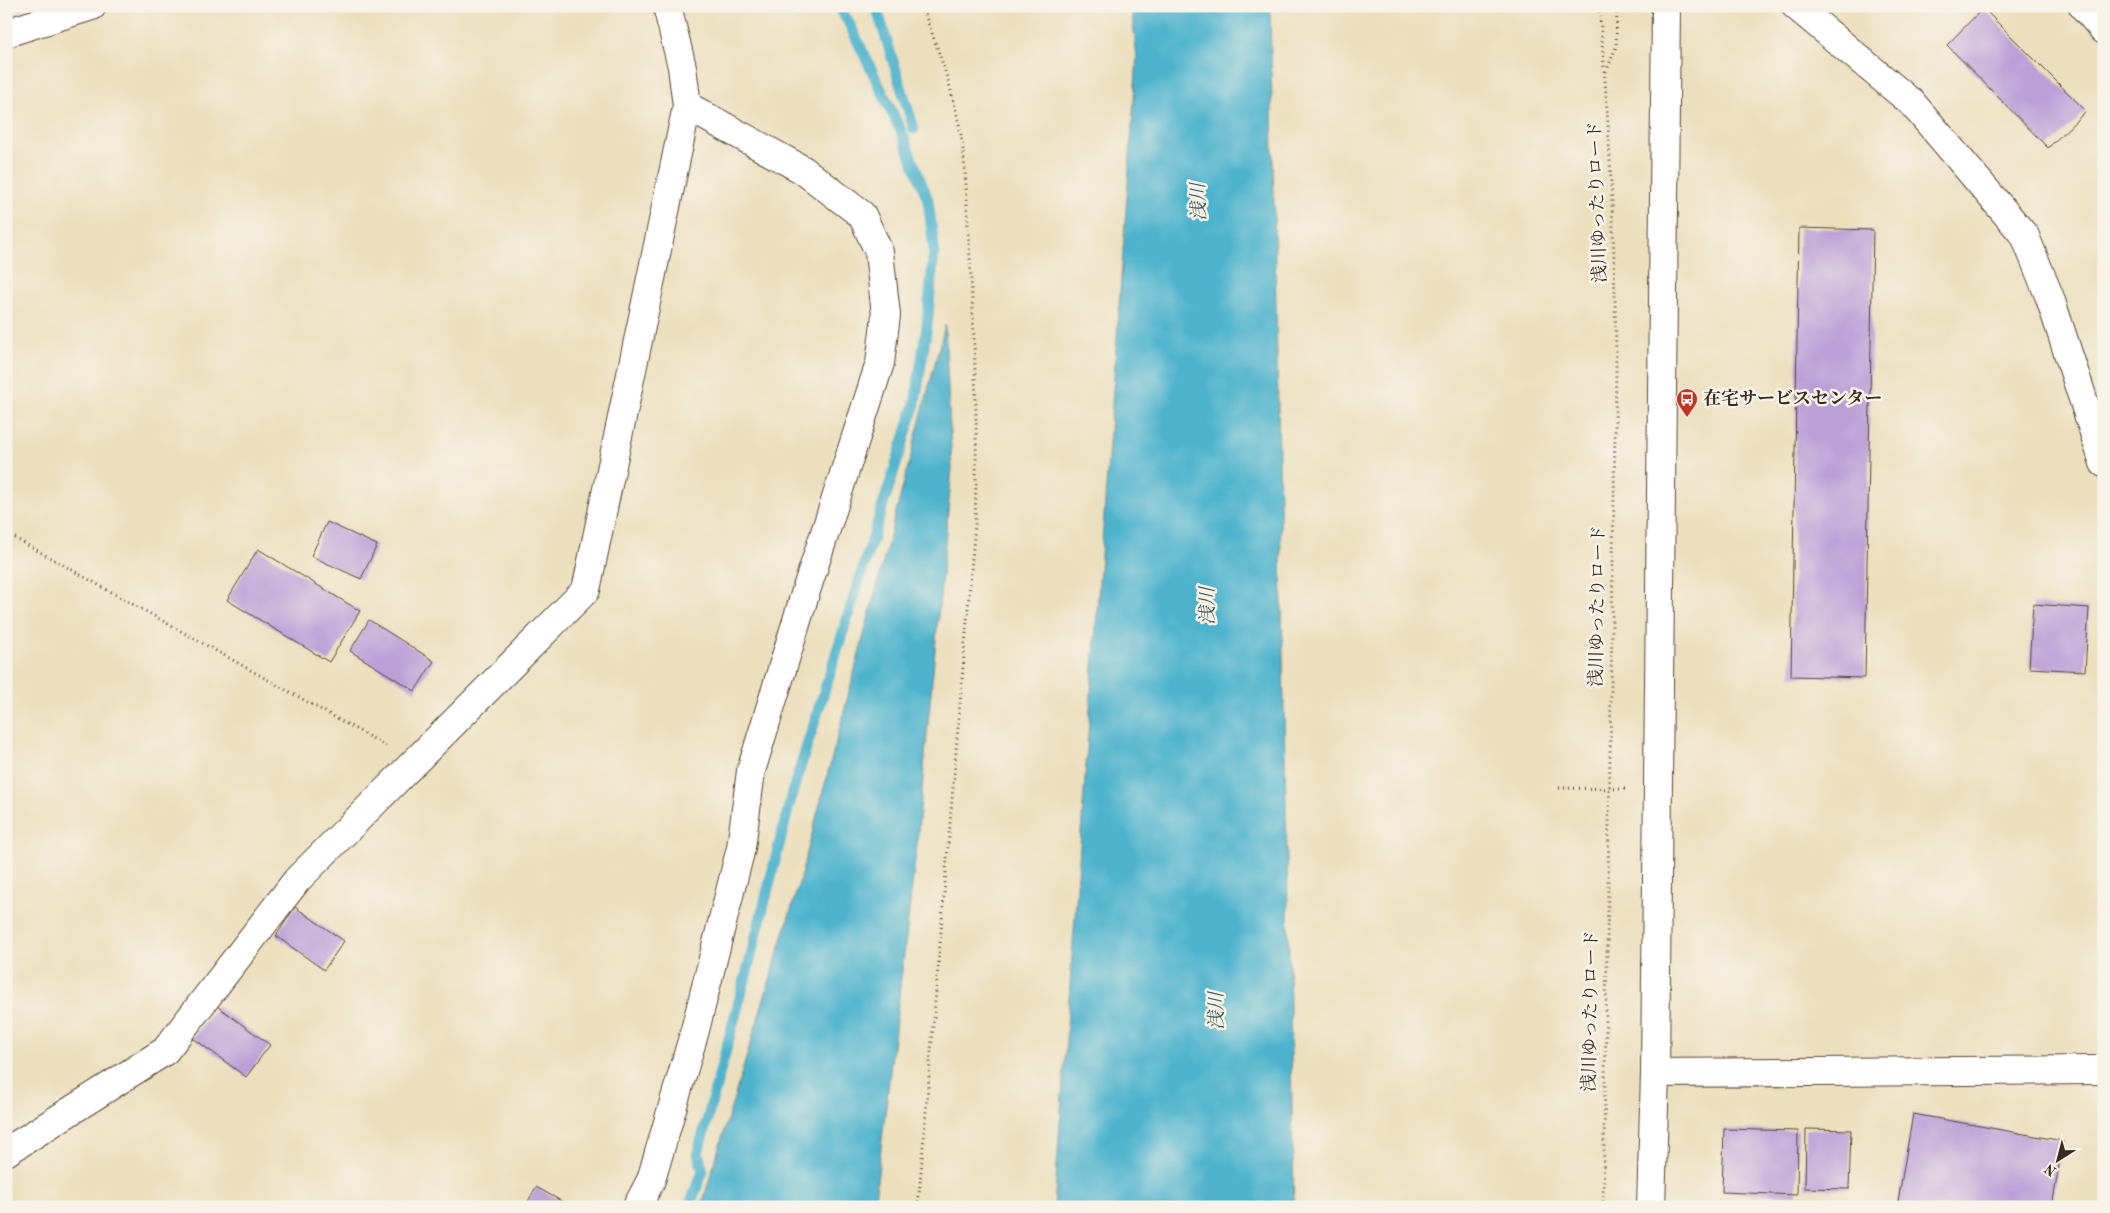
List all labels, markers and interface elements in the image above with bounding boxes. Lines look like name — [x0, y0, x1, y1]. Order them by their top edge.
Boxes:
street label: 浅川ゆったりロード — [1584, 121, 1610, 283]
water label: 浅川 — [1188, 181, 1210, 221]
bus stop icon: 在宅サービスセンター — [1675, 387, 1699, 418]
place label: 在宅サービスセンター — [1703, 388, 1882, 408]
street label: 浅川ゆったりロード — [1586, 525, 1608, 687]
water label: 浅川 — [1197, 585, 1219, 625]
street label: 浅川ゆったりロード — [1579, 930, 1601, 1092]
water label: 浅川 — [1206, 990, 1228, 1030]
north arrow — [2032, 1136, 2082, 1186]
text: N — [2042, 1161, 2059, 1179]

